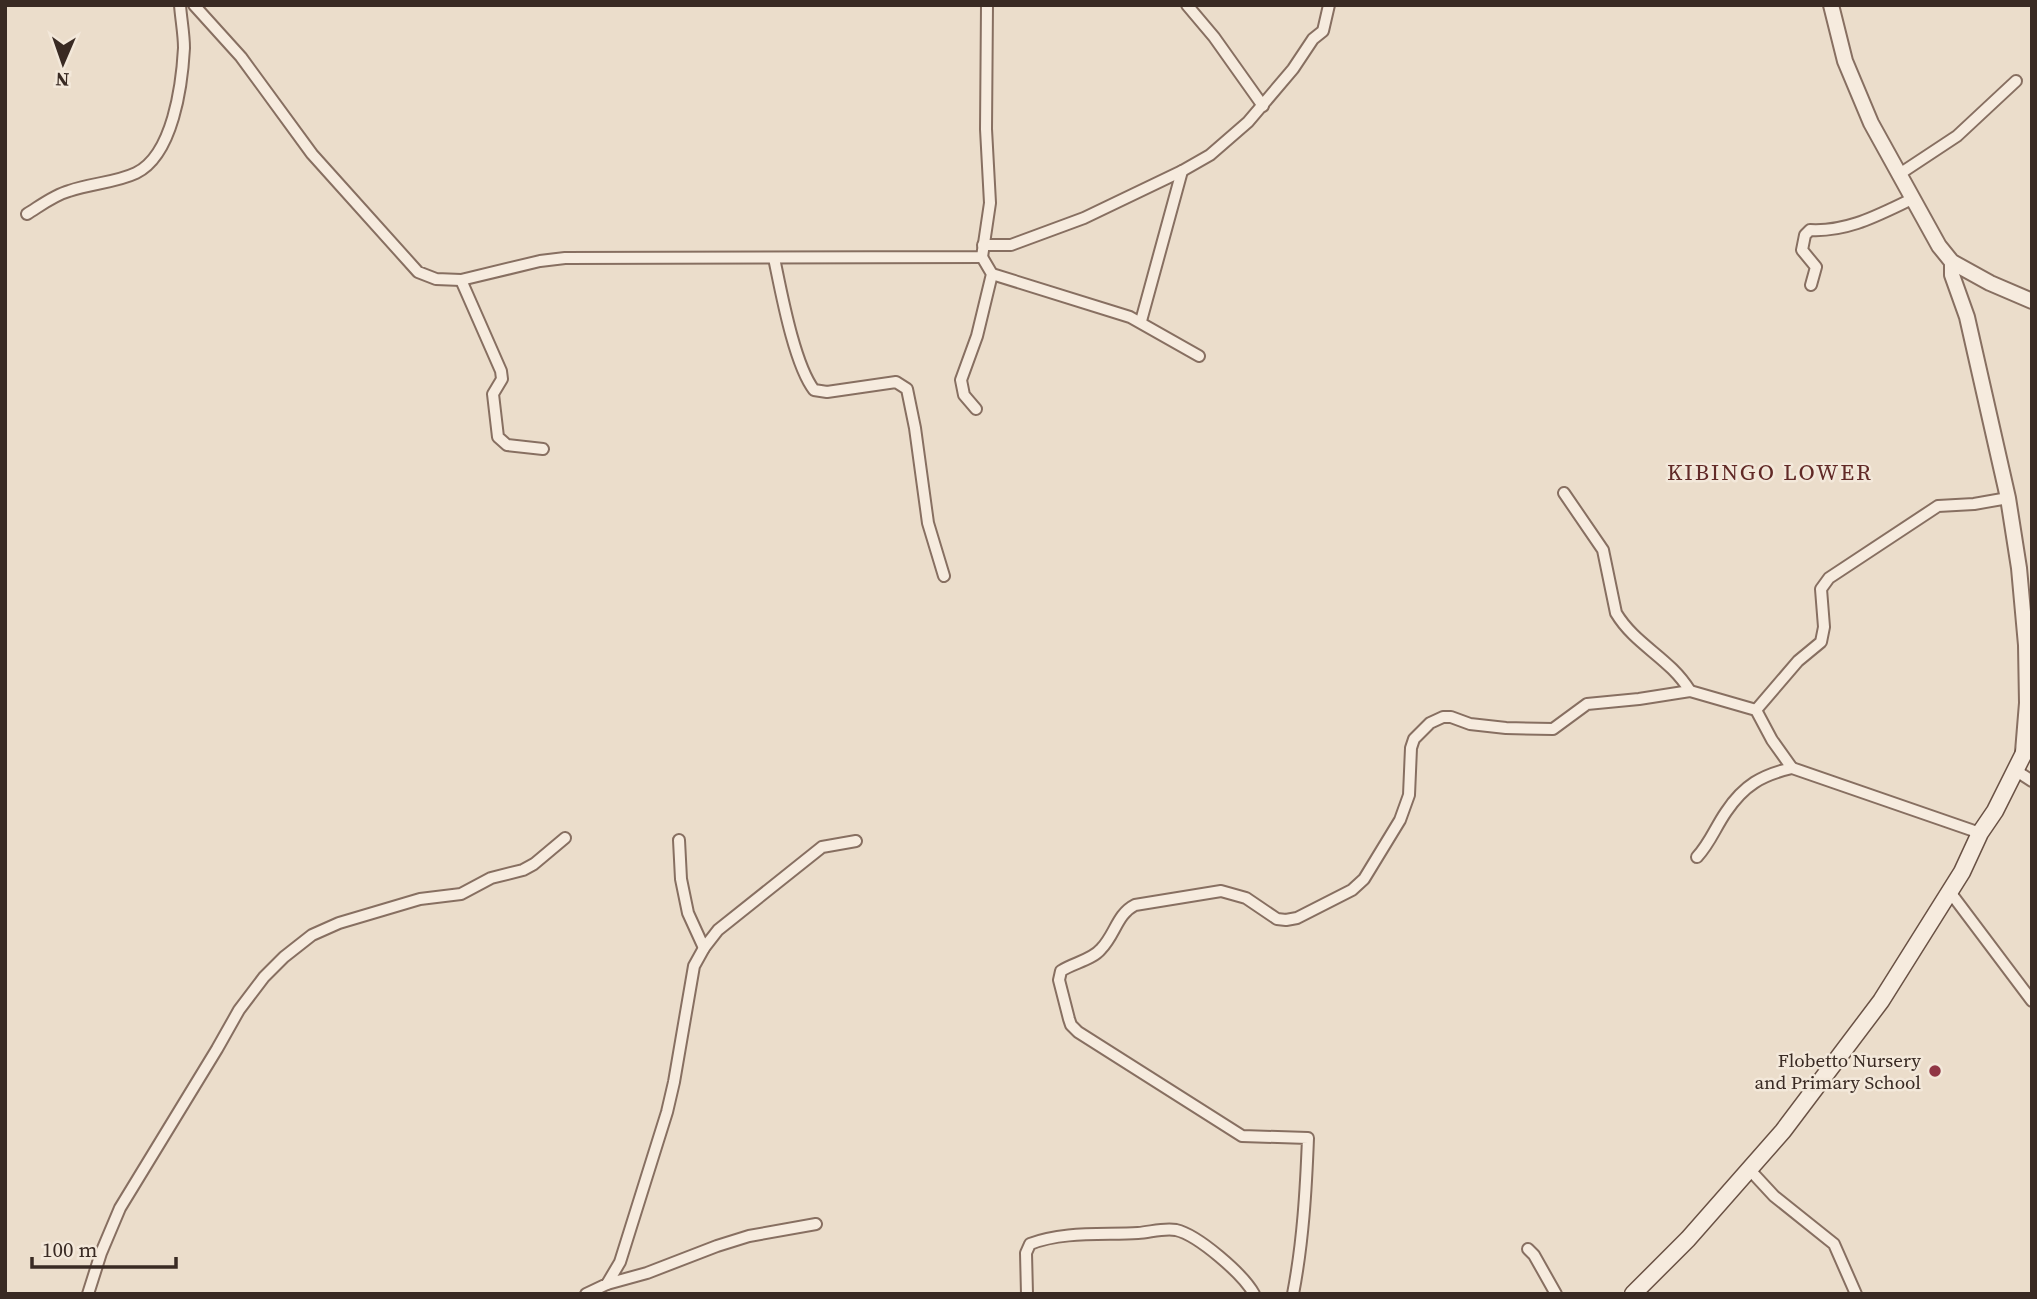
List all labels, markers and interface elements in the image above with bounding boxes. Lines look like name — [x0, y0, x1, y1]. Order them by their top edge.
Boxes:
north arrow — [28, 28, 98, 98]
text: N — [55, 67, 70, 93]
district label: KIBINGO LOWER — [1667, 456, 1873, 488]
place label: Flobetto Nursery and Primary School — [1754, 1047, 1921, 1095]
marker: Flobetto Nursery and Primary School — [1927, 1063, 1943, 1079]
scale bar — [32, 1226, 175, 1270]
text: 100 m — [42, 1235, 97, 1264]

